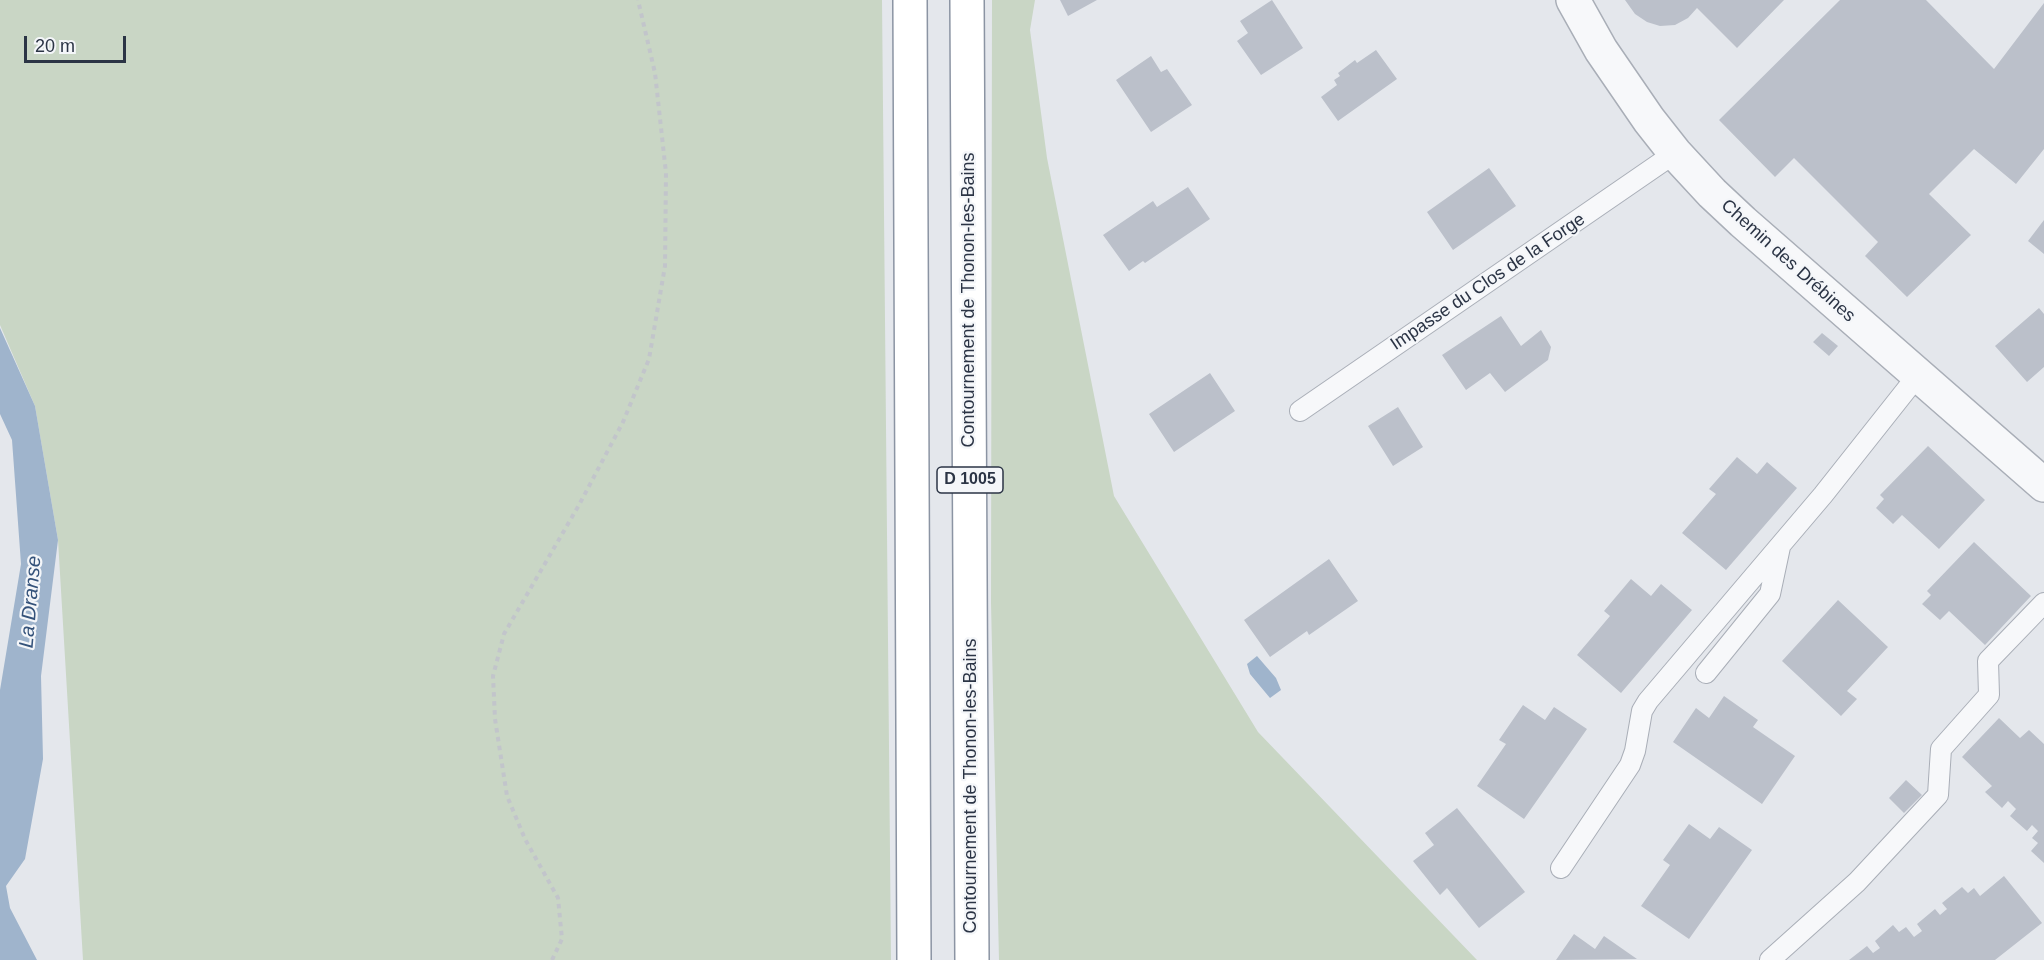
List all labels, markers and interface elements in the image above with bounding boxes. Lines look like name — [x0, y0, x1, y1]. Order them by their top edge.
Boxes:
scale bar — [27, 24, 129, 62]
text: 20 m — [35, 36, 75, 56]
street label: Contournement de Thonon-les-Bains — [958, 152, 980, 448]
street label: Chemin des Drébines — [1716, 195, 1860, 327]
street label: Impasse du Clos de la Forge — [1387, 209, 1589, 355]
road number: D 1005 — [937, 467, 1003, 493]
water label: La Dranse — [15, 555, 47, 649]
street label: Contournement de Thonon-les-Bains — [960, 638, 982, 934]

